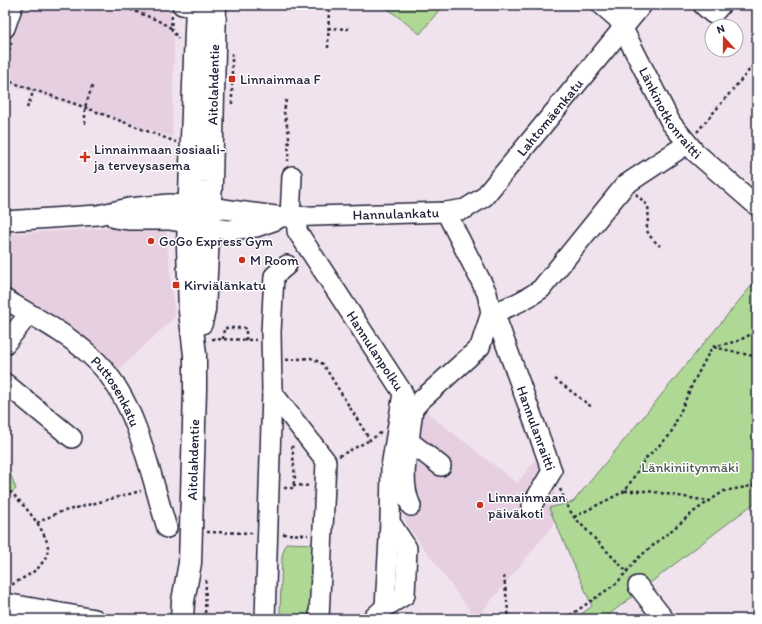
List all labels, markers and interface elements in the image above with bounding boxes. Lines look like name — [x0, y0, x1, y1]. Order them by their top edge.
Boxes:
north arrow — [704, 18, 744, 58]
text: N — [715, 22, 726, 37]
street label: Aitolahdentie — [204, 44, 223, 125]
street label: Länkinotkonraitti — [635, 64, 705, 162]
place label: Linnainmaa F — [240, 71, 322, 88]
marker: Linnainmaa F — [227, 74, 237, 84]
street label: Lahtomäenkatu — [513, 75, 587, 160]
place label: Linnainmaan sosiaali- ja terveysasema — [93, 141, 226, 174]
marker: Linnainmaan sosiaali- ja terveysasema — [79, 151, 91, 163]
street label: Hannulankatu — [352, 204, 440, 223]
place label: GoGo Express Gym — [159, 233, 273, 250]
marker: GoGo Express Gym — [146, 236, 156, 246]
place label: M Room — [250, 252, 299, 269]
marker: M Room — [237, 255, 247, 265]
place label: Kirviälänkatu — [184, 277, 266, 294]
marker: Kirviälänkatu — [171, 280, 181, 290]
street label: Hannulanpolku — [343, 307, 408, 394]
street label: Puttosenkatu — [88, 352, 144, 430]
street label: Hannulanraitti — [513, 383, 560, 473]
street label: Aitolahdentie — [183, 419, 203, 500]
park label: Länkiniitynmäki — [641, 459, 739, 476]
place label: Linnainmaan päiväkoti — [488, 489, 566, 522]
marker: Linnainmaan päiväkoti — [475, 500, 485, 510]

